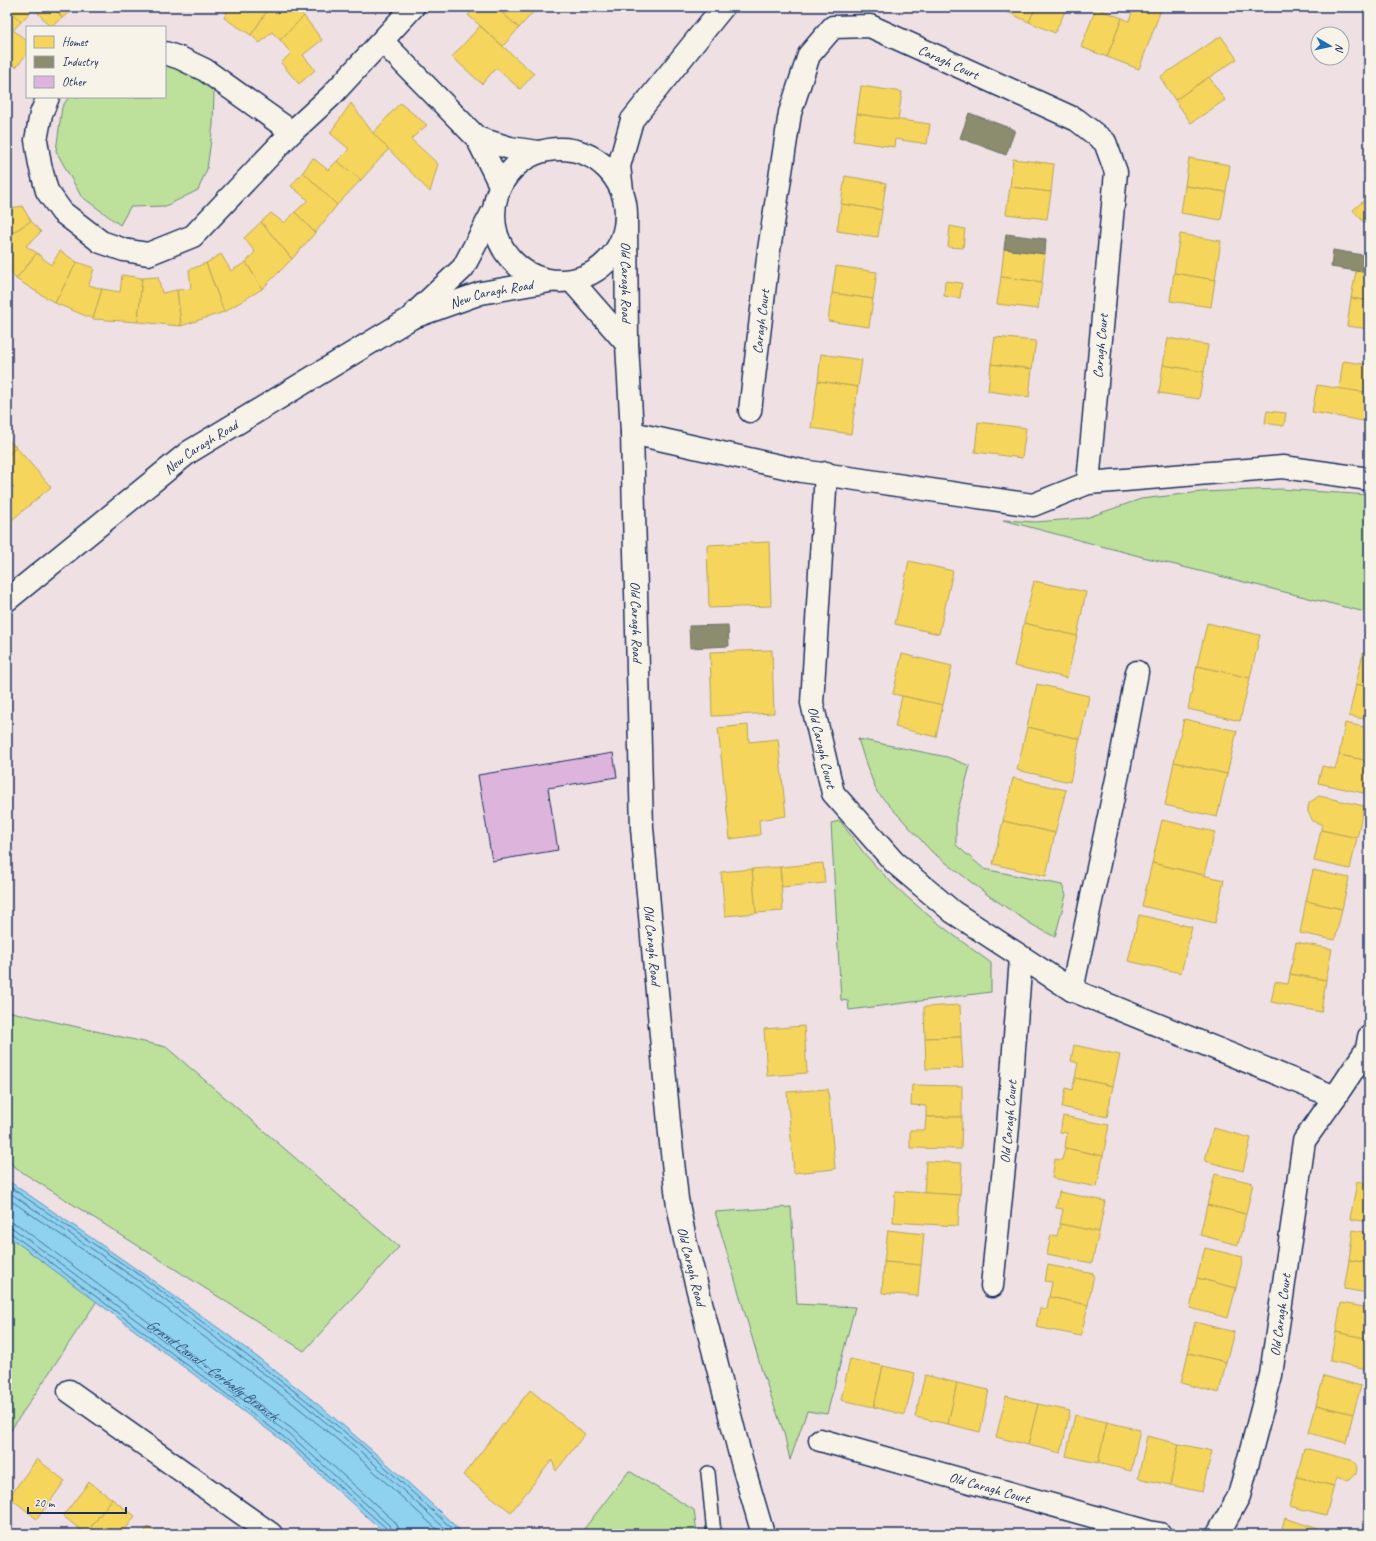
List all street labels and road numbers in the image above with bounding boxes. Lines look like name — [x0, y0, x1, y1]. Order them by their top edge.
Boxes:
street label: Caragh Court — [916, 41, 983, 84]
street label: Old Caragh Road — [617, 242, 635, 325]
street label: New Caragh Road — [447, 276, 537, 313]
street label: Caragh Court — [749, 287, 773, 355]
street label: Caragh Court — [1089, 312, 1112, 379]
street label: New Caragh Road — [161, 415, 243, 478]
street label: Old Caragh Road — [627, 581, 646, 665]
street label: Old Caragh Court — [804, 705, 840, 791]
street label: Old Caragh Road — [640, 904, 665, 989]
street label: Old Caragh Court — [996, 1078, 1021, 1164]
street label: Old Caragh Road — [674, 1226, 710, 1310]
street label: Old Caragh Court — [1266, 1271, 1295, 1357]
street label: Old Caragh Court — [947, 1469, 1033, 1508]

